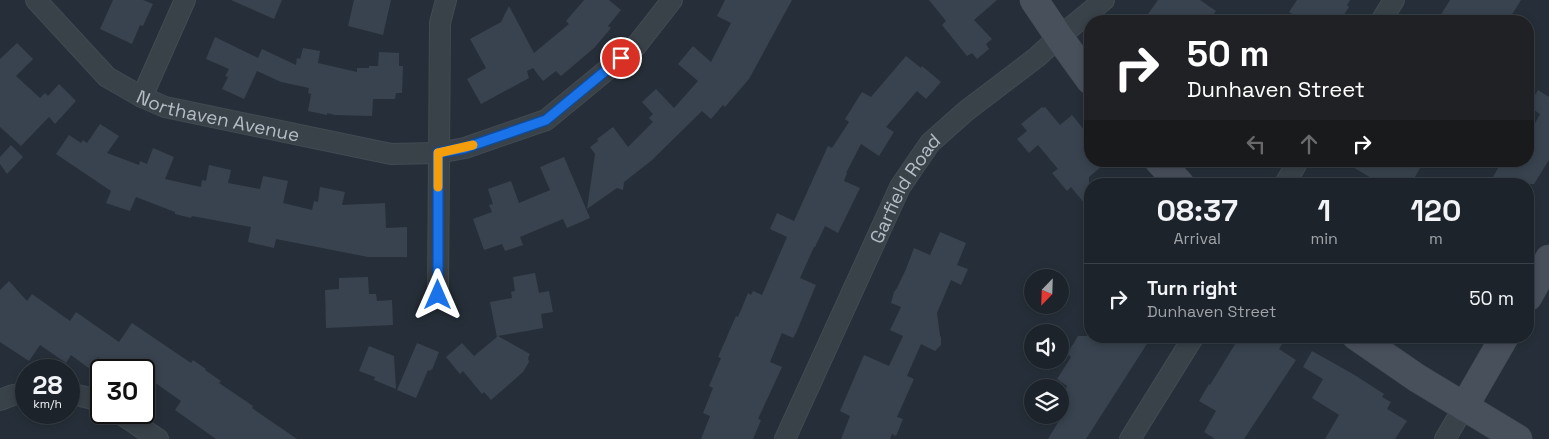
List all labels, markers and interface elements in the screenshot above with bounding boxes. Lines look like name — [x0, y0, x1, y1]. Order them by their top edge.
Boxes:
text: 50 m — [1187, 32, 1269, 76]
icon: right — [1104, 35, 1169, 100]
pin — [600, 37, 642, 79]
icon: arrive — [607, 44, 635, 72]
text: Dunhaven Street — [1187, 75, 1365, 103]
street label: Northaven Avenue — [133, 84, 302, 147]
street label: Garfield Road — [864, 128, 945, 247]
icon: left — [1242, 130, 1270, 158]
icon: ahead — [1295, 130, 1323, 158]
icon: right — [1348, 130, 1376, 158]
text: 08:37 — [1157, 191, 1238, 230]
text: 1 — [1317, 191, 1331, 230]
text: 120 — [1411, 191, 1461, 230]
text: Arrival — [1173, 228, 1221, 249]
text: min — [1310, 228, 1338, 249]
text: m — [1429, 228, 1443, 249]
position arrow — [411, 268, 463, 320]
north arrow — [1024, 269, 1069, 314]
map controls — [1024, 269, 1069, 424]
text: Turn right — [1147, 276, 1237, 301]
icon: right — [1104, 285, 1132, 313]
text: 50 m — [1469, 286, 1514, 311]
text: Dunhaven Street — [1147, 301, 1276, 322]
button: sound — [1024, 324, 1069, 369]
speed limit sign: 30 — [90, 359, 155, 424]
text: 28 — [33, 369, 62, 401]
button: layers — [1024, 379, 1069, 424]
text: km/h — [33, 396, 62, 412]

